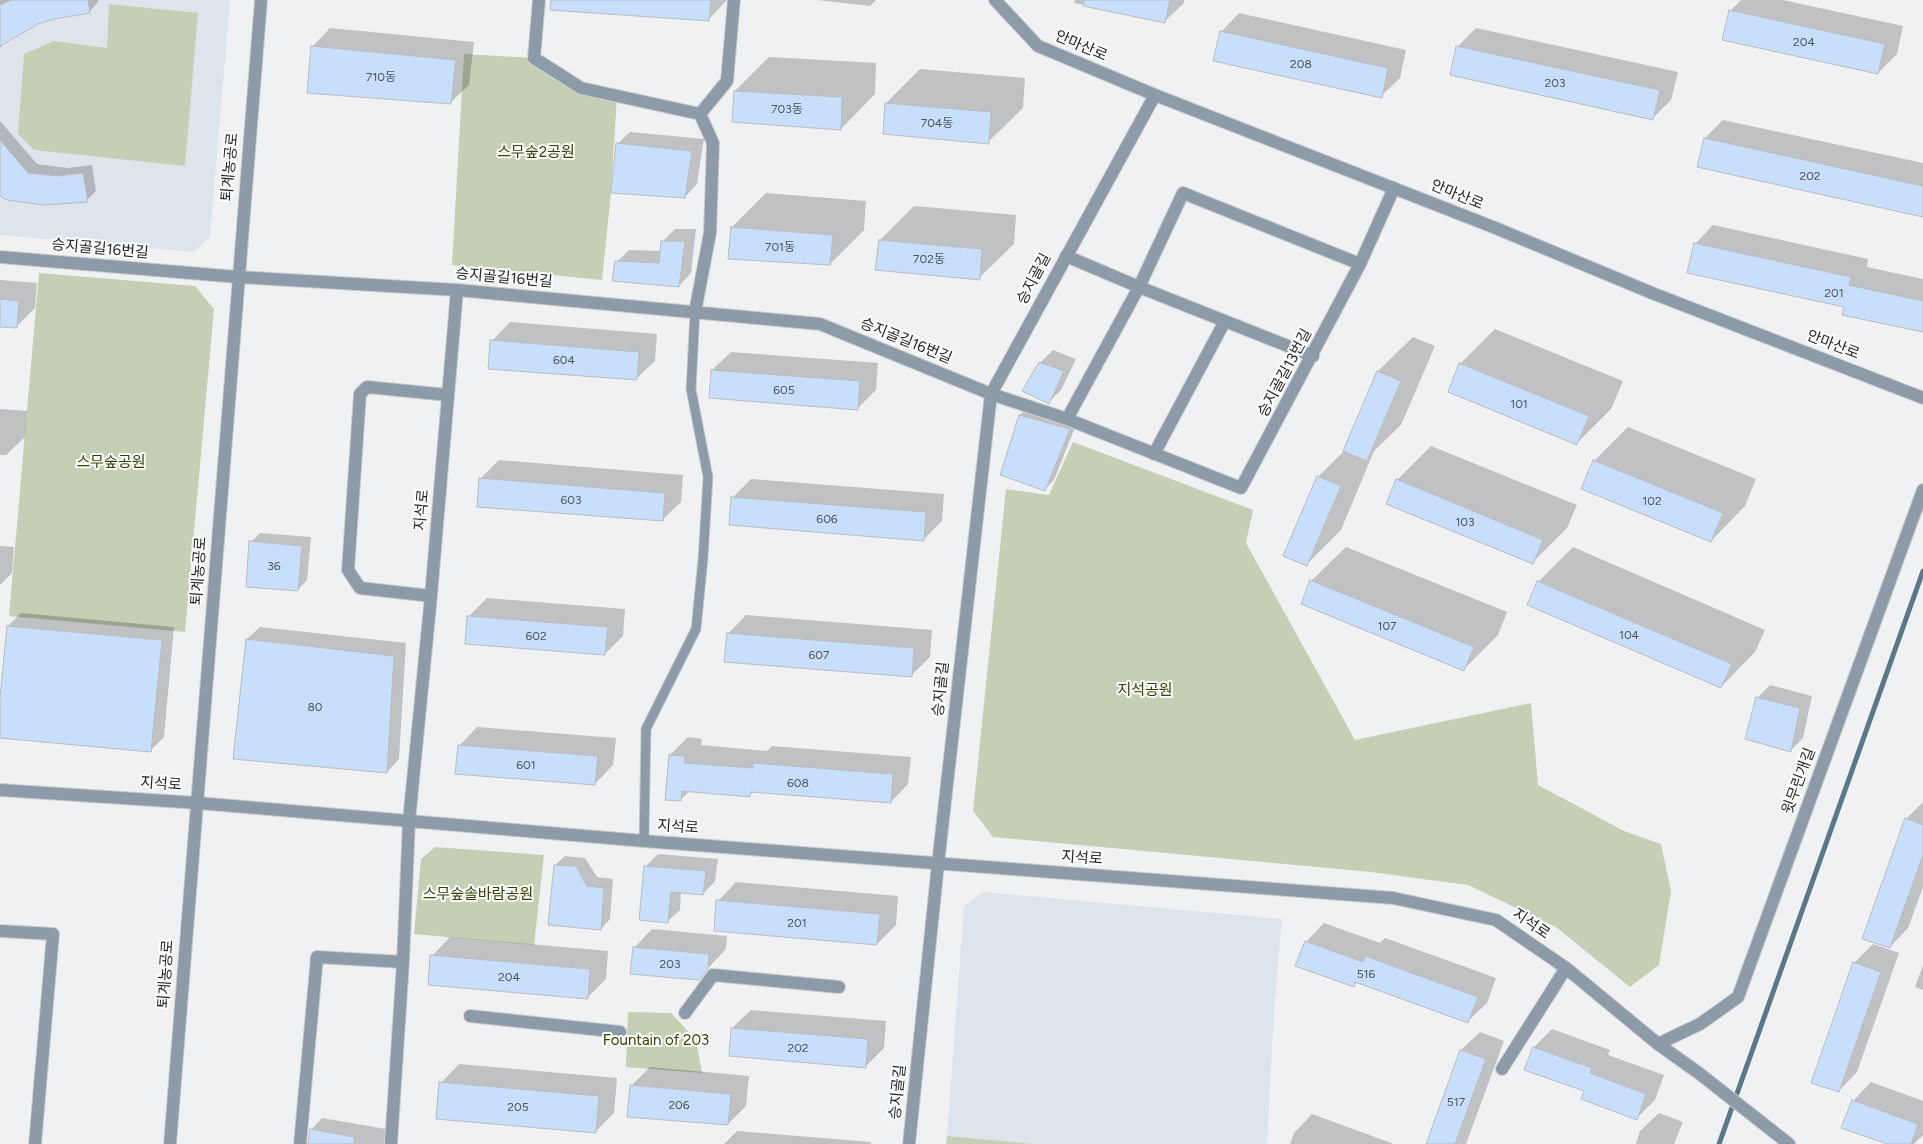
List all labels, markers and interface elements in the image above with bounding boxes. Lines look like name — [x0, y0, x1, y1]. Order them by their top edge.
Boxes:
street label: 안마산로 — [1052, 27, 1110, 65]
house number: 204 — [1793, 35, 1815, 49]
house number: 208 — [1290, 57, 1312, 71]
house number: 710동 — [366, 70, 396, 84]
house number: 203 — [1545, 76, 1565, 90]
house number: 703동 — [771, 102, 803, 116]
house number: 704동 — [921, 116, 953, 130]
street label: 퇴계농공로 — [218, 132, 242, 202]
park label: 스무숲2공원 — [497, 144, 575, 162]
house number: 202 — [1799, 169, 1821, 183]
street label: 안마산로 — [1428, 176, 1486, 214]
street label: 승지골길16번길 — [51, 236, 149, 262]
house number: 701동 — [765, 240, 795, 254]
street label: 승지골길 — [1013, 250, 1055, 308]
house number: 702동 — [913, 252, 945, 266]
street label: 승지골길16번길 — [455, 265, 553, 291]
house number: 201 — [1824, 286, 1844, 300]
street label: 승지골길16번길 — [857, 314, 955, 368]
street label: 승지골길13번길 — [1254, 326, 1316, 420]
street label: 안마산로 — [1804, 327, 1862, 363]
house number: 604 — [553, 353, 575, 367]
house number: 605 — [773, 383, 795, 397]
house number: 101 — [1510, 397, 1528, 411]
park label: 스무숲공원 — [77, 454, 145, 472]
street label: 지석로 — [411, 489, 433, 531]
house number: 603 — [560, 493, 582, 507]
house number: 102 — [1642, 494, 1662, 508]
house number: 606 — [816, 512, 838, 526]
house number: 103 — [1455, 515, 1475, 529]
street label: 퇴계농공로 — [188, 536, 210, 606]
house number: 36 — [267, 559, 281, 573]
house number: 107 — [1377, 619, 1397, 633]
house number: 104 — [1619, 628, 1639, 642]
house number: 602 — [525, 629, 547, 643]
house number: 607 — [809, 648, 829, 662]
street label: 승지골길 — [929, 661, 953, 717]
park label: 지석공원 — [1117, 682, 1173, 700]
house number: 80 — [307, 700, 323, 714]
street label: 윗무린개길 — [1779, 746, 1819, 816]
house number: 601 — [516, 758, 536, 772]
street label: 지석로 — [140, 774, 182, 794]
house number: 608 — [787, 776, 809, 790]
street label: 지석로 — [657, 817, 699, 837]
street label: 지석로 — [1061, 848, 1103, 868]
park label: 스무숲솔바람공원 — [423, 886, 533, 904]
street label: 지석로 — [1509, 905, 1553, 943]
house number: 201 — [787, 916, 807, 930]
street label: 퇴계농공로 — [155, 939, 177, 1009]
house number: 203 — [660, 957, 680, 971]
house number: 516 — [1357, 967, 1375, 981]
house number: 204 — [498, 970, 520, 984]
park label: Fountain of 203 — [603, 1032, 709, 1050]
house number: 202 — [787, 1041, 809, 1055]
street label: 승지골길 — [886, 1064, 910, 1120]
house number: 517 — [1447, 1095, 1465, 1109]
house number: 206 — [668, 1098, 690, 1112]
house number: 205 — [507, 1100, 529, 1114]

